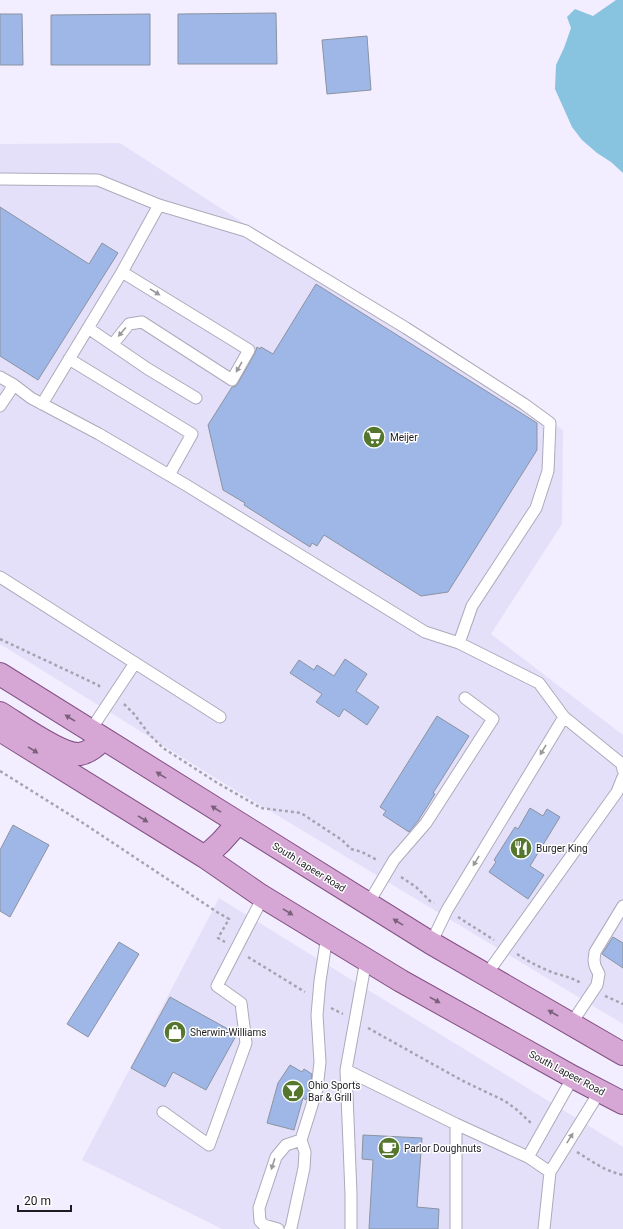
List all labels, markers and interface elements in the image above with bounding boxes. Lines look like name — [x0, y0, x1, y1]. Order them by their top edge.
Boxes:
one-way arrow — [149, 289, 161, 296]
one-way arrow — [118, 327, 127, 337]
one-way arrow — [235, 362, 242, 373]
supermarket icon: Meijer — [361, 424, 387, 450]
place label: Meijer — [390, 432, 418, 443]
one-way arrow — [65, 714, 75, 722]
one-way arrow — [540, 744, 547, 756]
one-way arrow — [28, 746, 38, 754]
one-way arrow — [156, 771, 166, 779]
one-way arrow — [211, 805, 221, 813]
one-way arrow — [138, 815, 148, 823]
restaurant icon: Burger King — [508, 835, 534, 861]
street label: South Lapeer Road — [270, 840, 348, 894]
place label: Burger King — [536, 843, 588, 854]
one-way arrow — [473, 855, 480, 867]
one-way arrow — [283, 908, 293, 916]
one-way arrow — [392, 919, 404, 926]
one-way arrow — [429, 997, 441, 1004]
one-way arrow — [547, 1010, 559, 1017]
shop icon: Sherwin-Williams — [162, 1019, 188, 1045]
place label: Sherwin-Williams — [190, 1027, 266, 1038]
street label: South Lapeer Road — [527, 1048, 607, 1098]
bar icon: Ohio Sports Bar & Grill — [280, 1078, 306, 1104]
place label: Ohio Sports Bar & Grill — [308, 1080, 360, 1103]
one-way arrow — [567, 1133, 574, 1144]
cafe icon: Parlor Doughnuts — [376, 1135, 402, 1161]
place label: Parlor Doughnuts — [404, 1143, 481, 1154]
one-way arrow — [270, 1158, 276, 1170]
scale bar — [18, 1187, 71, 1213]
text: 20 m — [24, 1194, 51, 1208]

